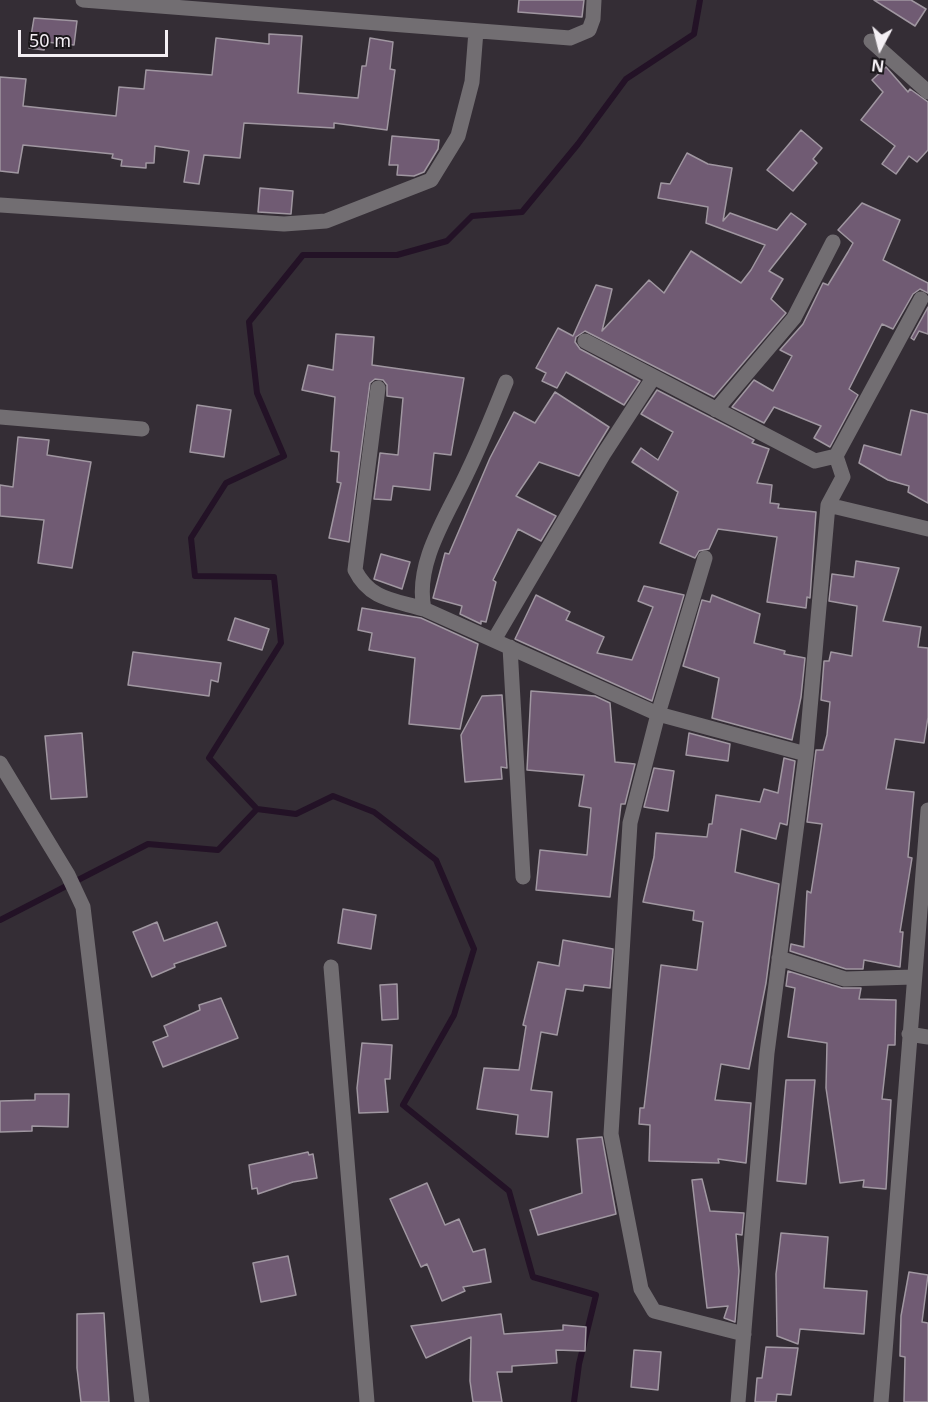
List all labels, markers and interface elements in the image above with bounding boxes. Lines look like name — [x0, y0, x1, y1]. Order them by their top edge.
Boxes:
scale bar — [21, 18, 171, 56]
north arrow — [850, 18, 910, 78]
text: 50 m — [29, 28, 71, 52]
text: N — [870, 54, 886, 78]

